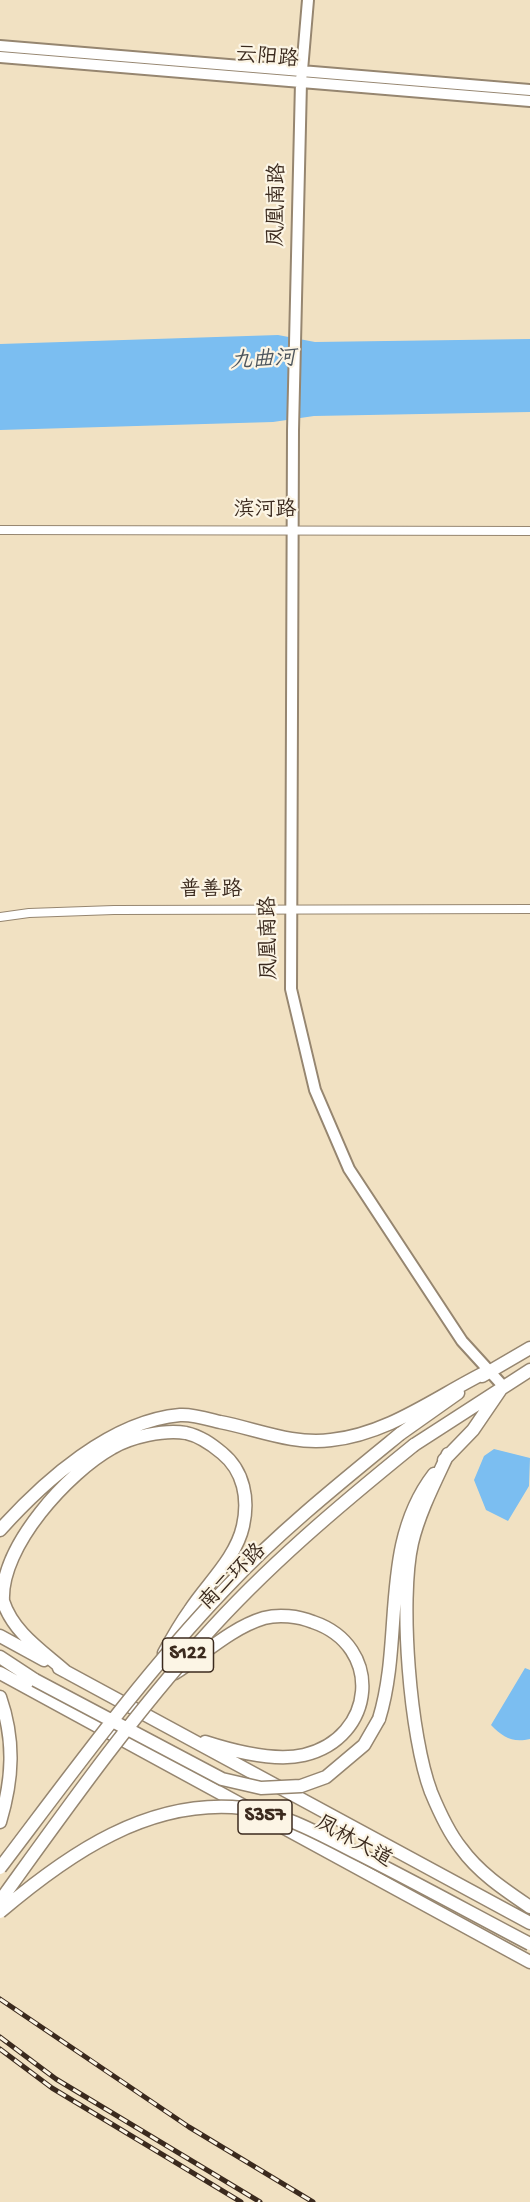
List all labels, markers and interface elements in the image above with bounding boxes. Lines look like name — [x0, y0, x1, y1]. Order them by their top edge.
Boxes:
street label: 云阳路 — [235, 44, 299, 74]
street label: 凤凰南路 — [266, 163, 292, 247]
water label: 九曲河 — [229, 347, 297, 377]
street label: 滨河路 — [234, 499, 296, 525]
street label: 普善路 — [180, 879, 242, 905]
street label: 凤凰南路 — [258, 896, 284, 980]
street label: 南二环路 — [195, 1539, 273, 1617]
road number: S122 — [162, 1638, 213, 1672]
road number: S357 — [238, 1800, 292, 1834]
street label: 凤林大道 — [310, 1812, 396, 1874]

